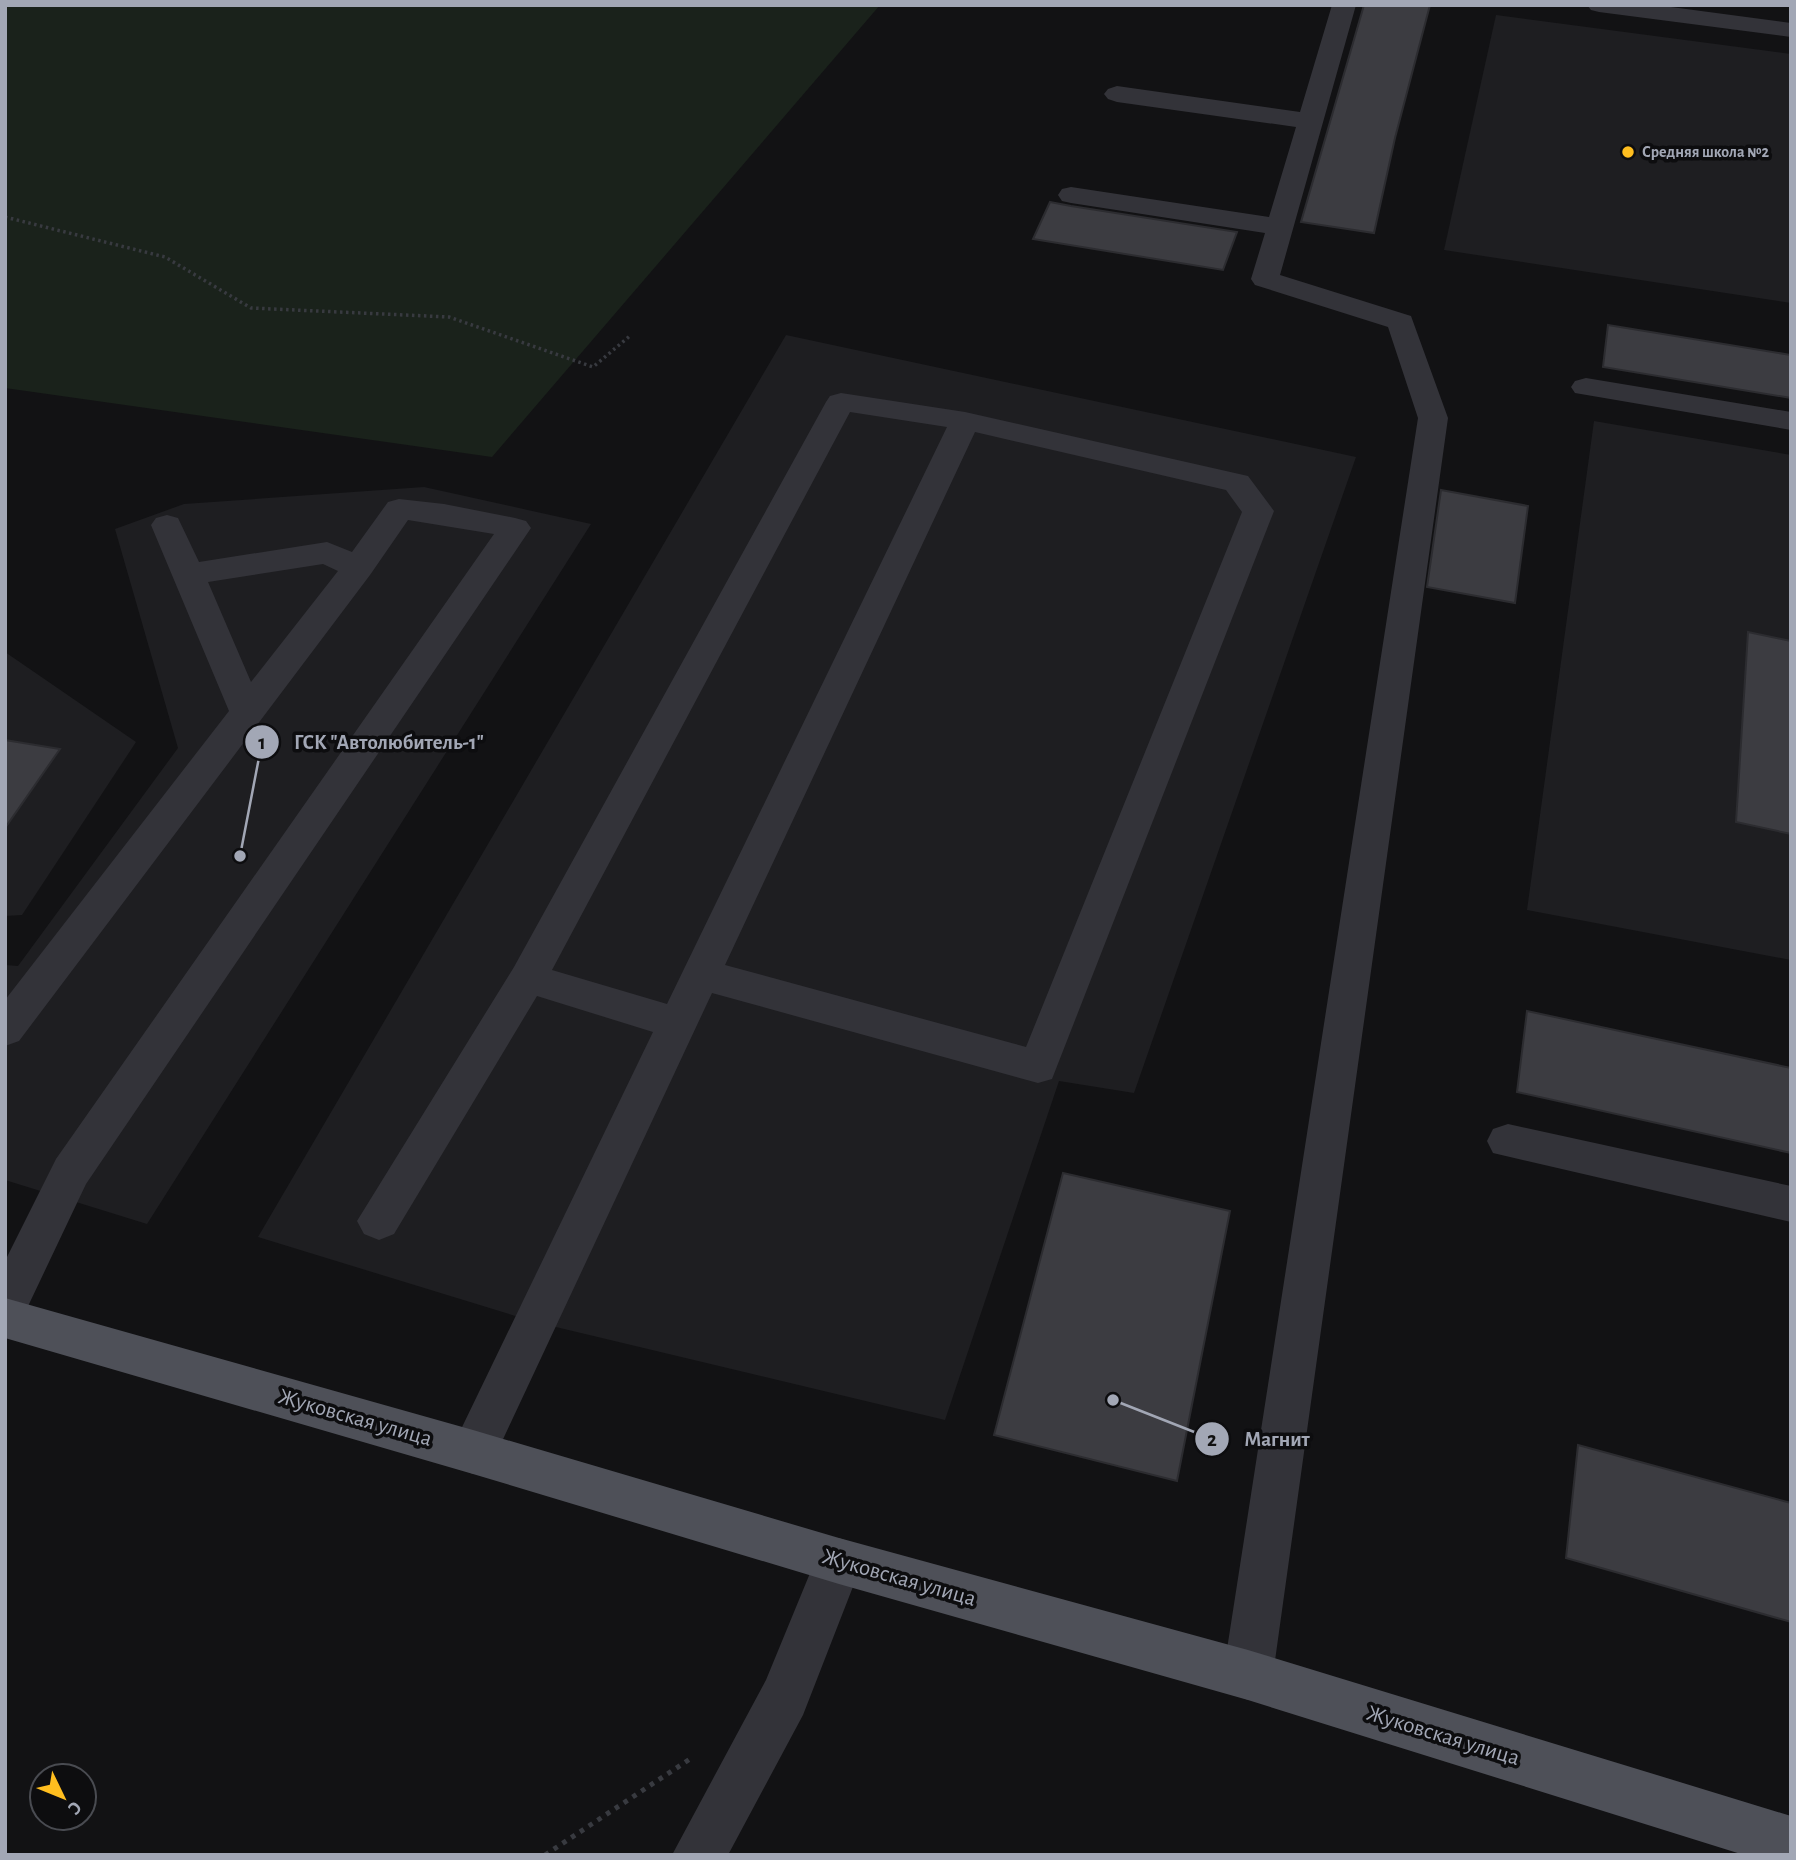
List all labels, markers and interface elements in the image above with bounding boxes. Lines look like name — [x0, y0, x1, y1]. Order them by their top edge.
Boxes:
marker: Средняя школа №2 — [1620, 144, 1636, 160]
place label: Средняя школа №2 — [1642, 144, 1770, 160]
callout: ГСК "Автолюбитель-1" — [245, 721, 498, 763]
text: 1 — [258, 732, 266, 753]
text: ГСК "Автолюбитель-1" — [294, 732, 484, 753]
street label: Жуковская улица — [276, 1385, 434, 1451]
callout: Магнит — [1195, 1418, 1324, 1460]
text: 2 — [1207, 1429, 1217, 1450]
text: Магнит — [1244, 1429, 1311, 1450]
street label: Жуковская улица — [820, 1545, 978, 1611]
street label: Жуковская улица — [1364, 1702, 1522, 1770]
north arrow — [28, 1762, 98, 1832]
text: С — [64, 1797, 85, 1818]

